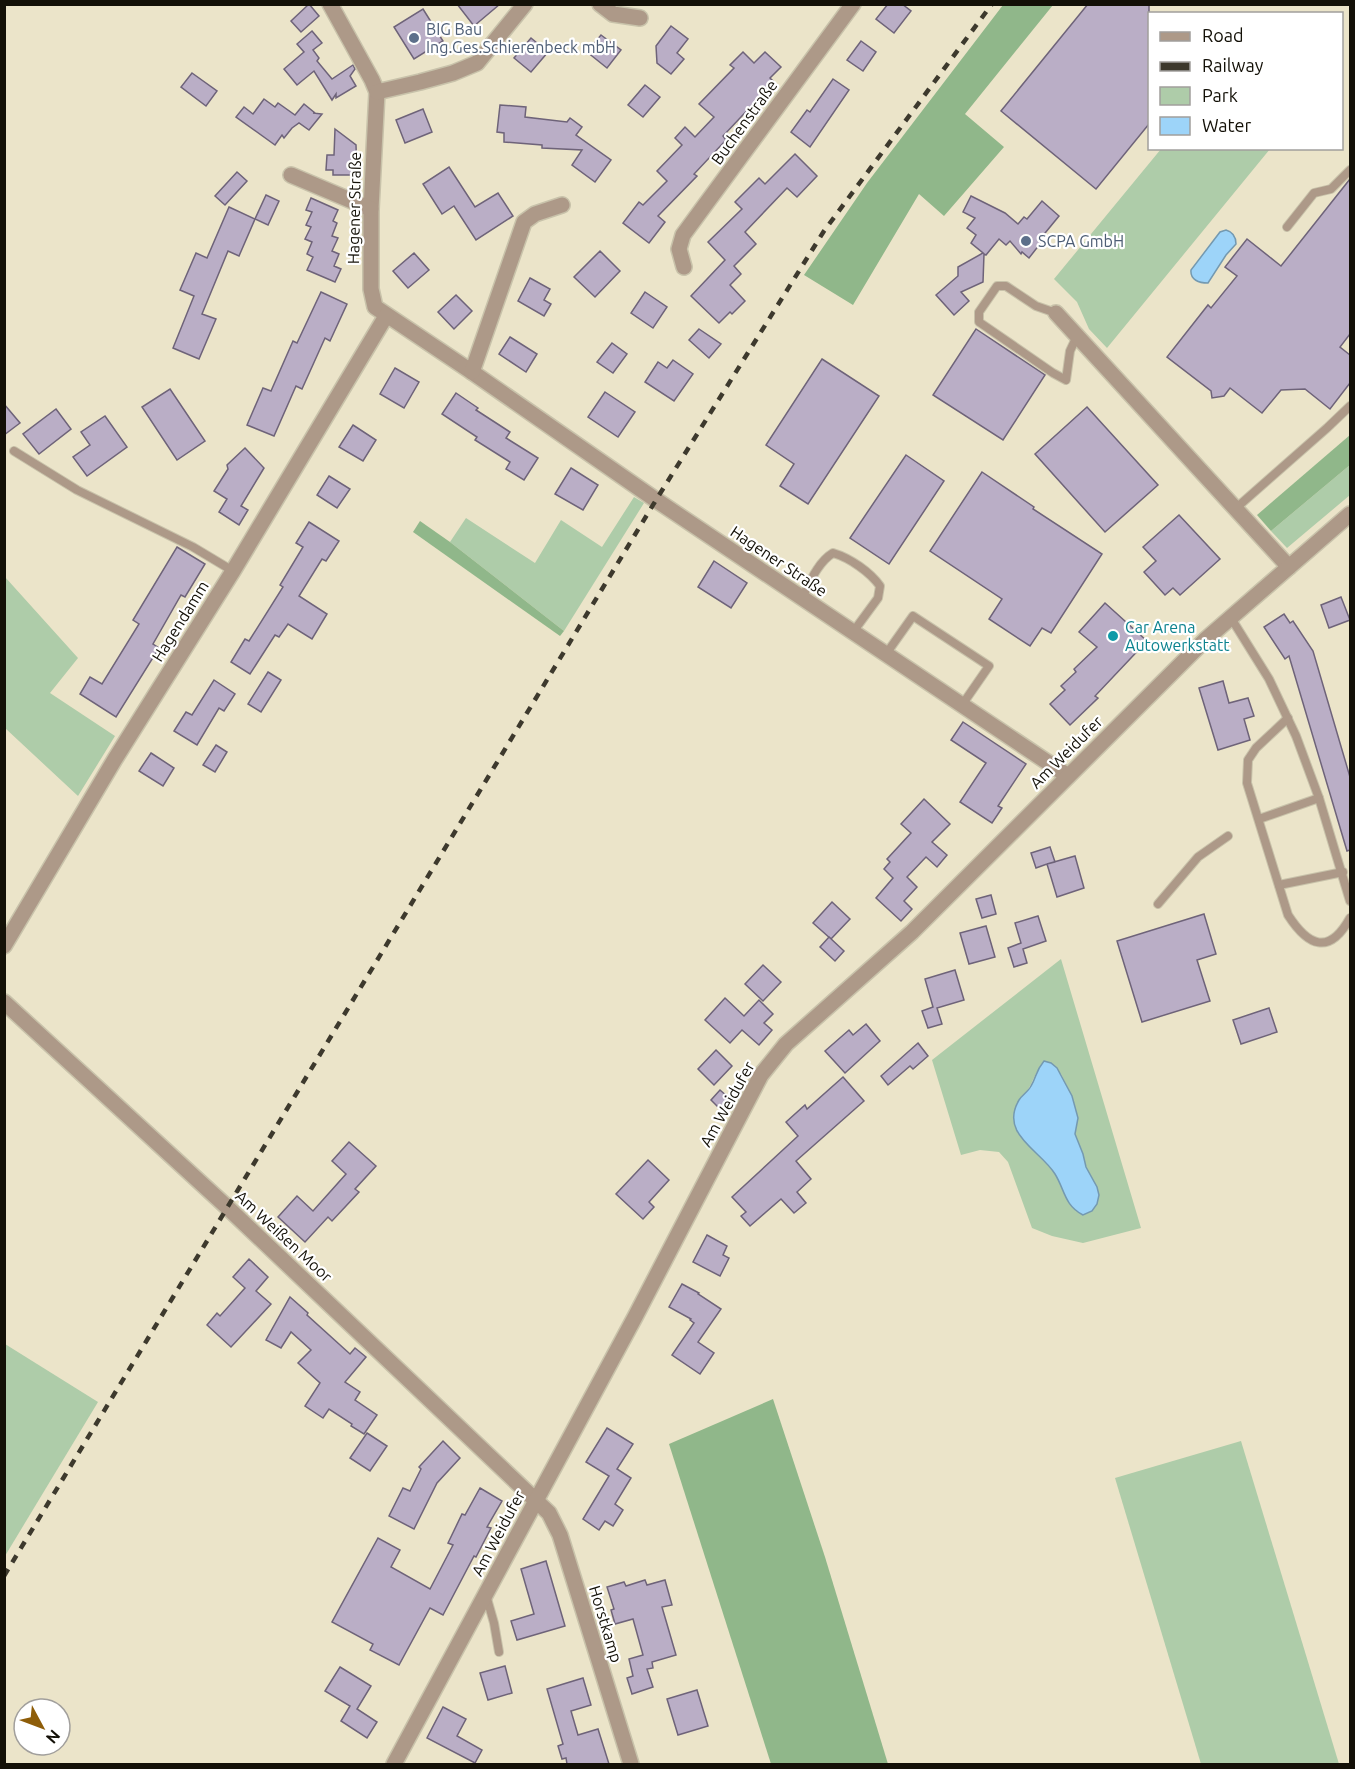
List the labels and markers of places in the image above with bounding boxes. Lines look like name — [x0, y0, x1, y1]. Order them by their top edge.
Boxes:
place label: BIG Bau Ing.Ges.Schierenbeck mbH — [426, 20, 616, 56]
marker: BIG Bau Ing.Ges.Schierenbeck mbH — [407, 31, 421, 45]
place label: SCPA GmbH — [1038, 232, 1124, 250]
marker: SCPA GmbH — [1019, 234, 1033, 248]
place label: Car Arena Autowerkstatt — [1125, 618, 1230, 654]
marker: Car Arena Autowerkstatt — [1106, 629, 1120, 643]

